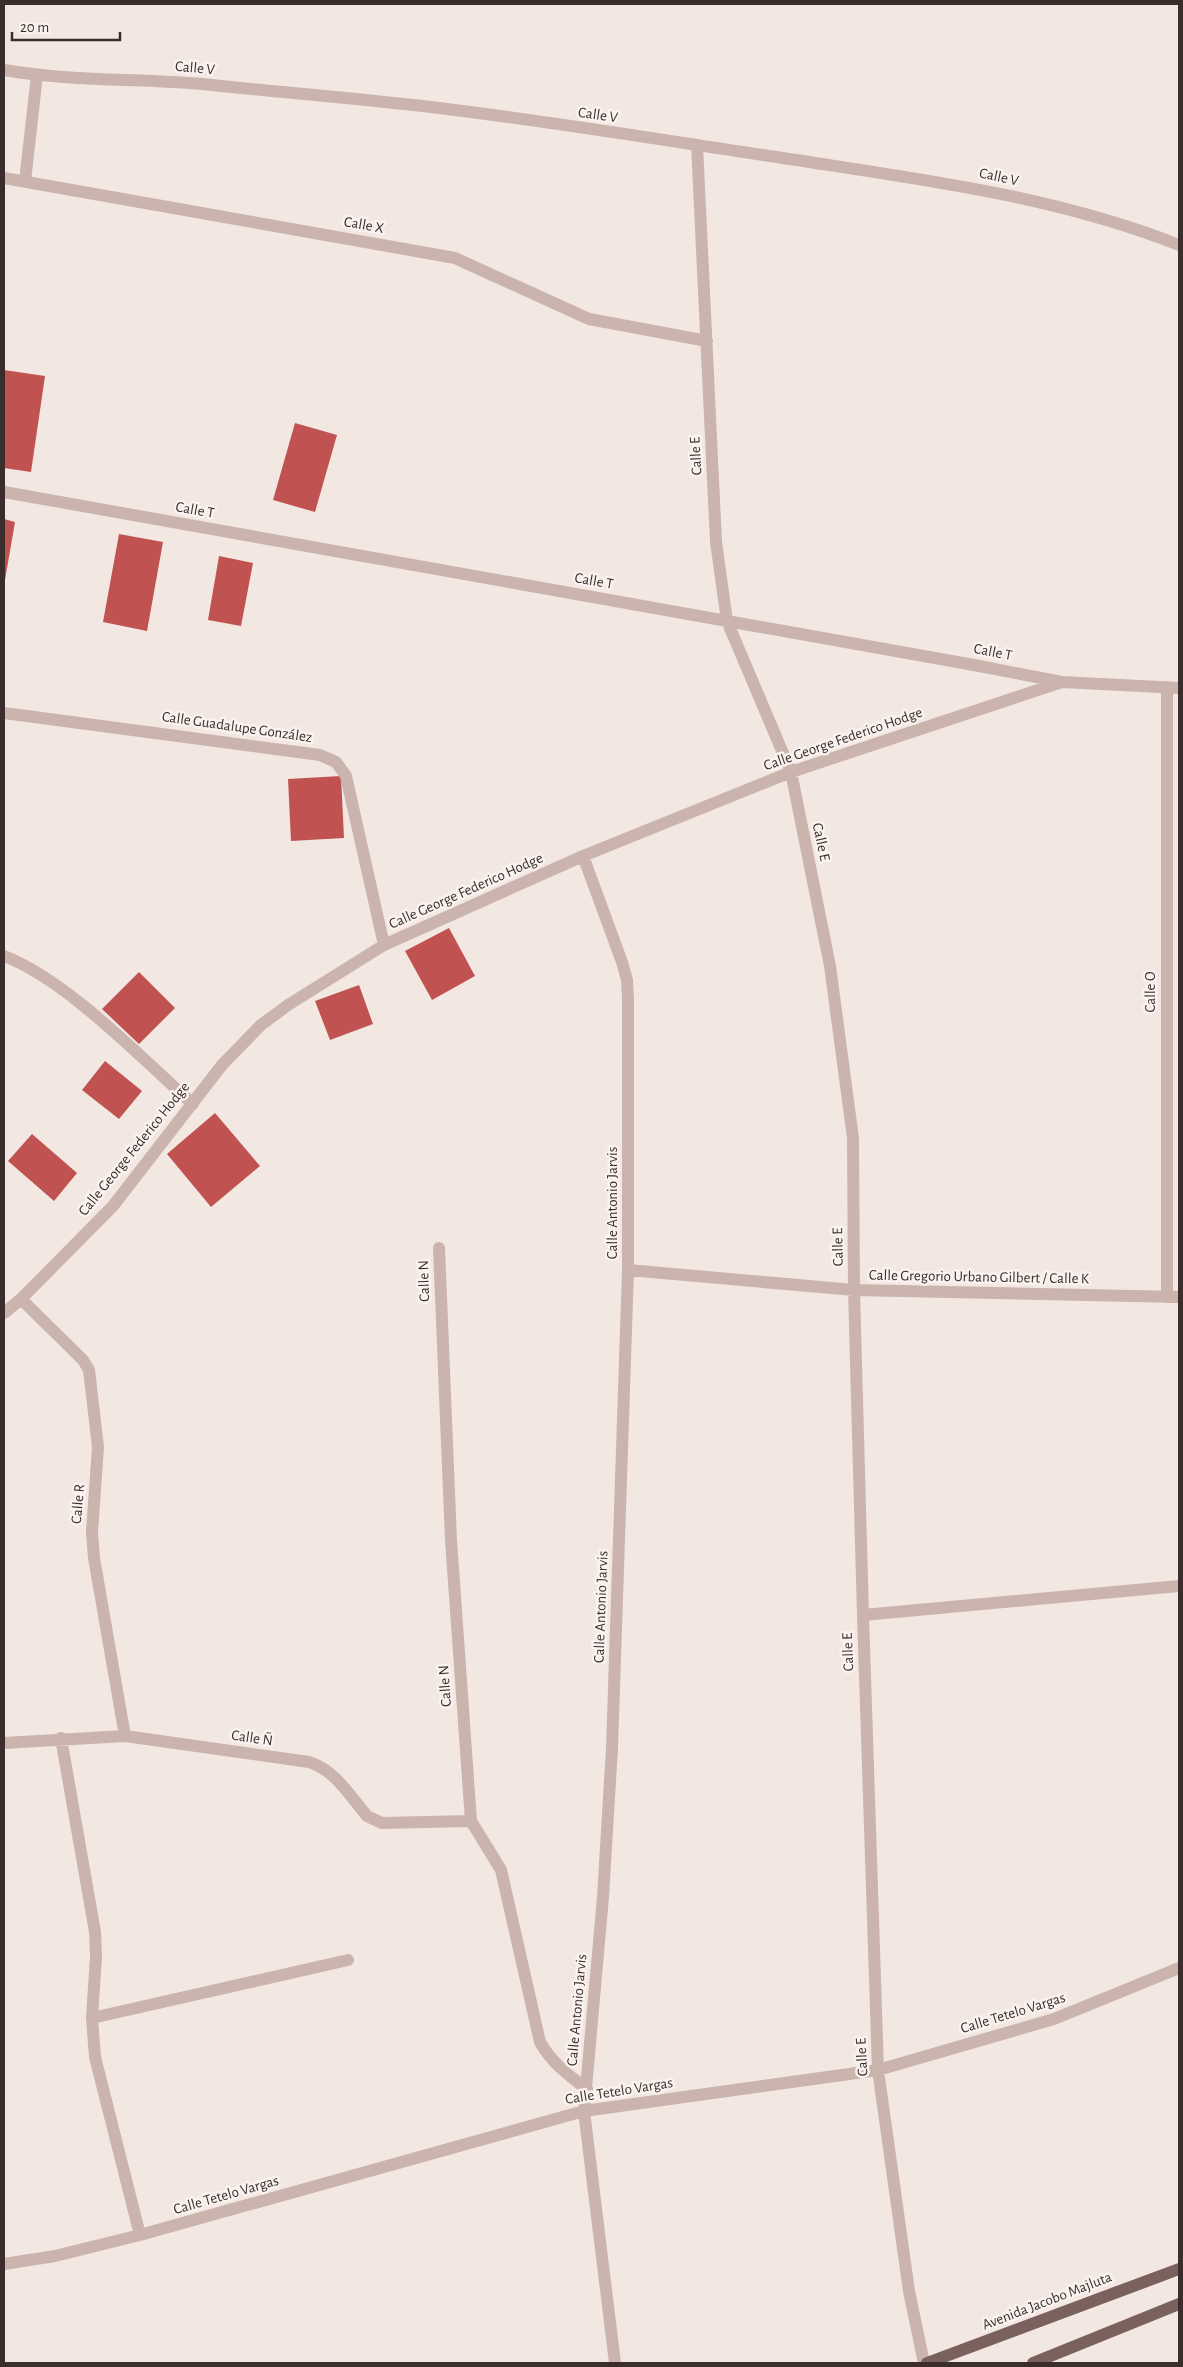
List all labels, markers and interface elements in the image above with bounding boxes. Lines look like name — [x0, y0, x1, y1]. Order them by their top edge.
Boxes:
scale bar — [12, 10, 120, 42]
text: 20 m — [20, 20, 49, 35]
street label: Calle V — [174, 59, 216, 77]
street label: Calle V — [577, 105, 619, 125]
street label: Calle V — [978, 166, 1021, 189]
street label: Calle X — [343, 214, 385, 236]
street label: Calle E — [687, 436, 705, 476]
street label: Calle T — [175, 499, 216, 521]
street label: Calle T — [574, 570, 615, 592]
street label: Calle T — [972, 641, 1014, 663]
street label: Calle George Federico Hodge — [762, 705, 924, 773]
street label: Calle Guadalupe González — [161, 709, 313, 745]
street label: Calle E — [810, 821, 832, 863]
street label: Calle George Federico Hodge — [387, 850, 545, 932]
street label: Calle O — [1143, 971, 1158, 1013]
street label: Calle George Federico Hodge — [76, 1079, 192, 1219]
street label: Calle Antonio Jarvis — [605, 1147, 620, 1259]
street label: Calle E — [830, 1227, 846, 1267]
street label: Calle N — [416, 1260, 432, 1302]
street label: Calle Gregorio Urbano Gilbert / Calle K — [869, 1268, 1090, 1286]
street label: Calle R — [69, 1483, 87, 1525]
street label: Calle Antonio Jarvis — [592, 1551, 610, 1663]
street label: Calle E — [840, 1632, 856, 1672]
street label: Calle N — [436, 1665, 454, 1707]
street label: Calle Ñ — [230, 1727, 274, 1748]
street label: Calle Antonio Jarvis — [565, 1953, 589, 2067]
street label: Calle Tetelo Vargas — [959, 1990, 1067, 2036]
street label: Calle E — [853, 2037, 871, 2077]
street label: Calle Tetelo Vargas — [564, 2075, 674, 2107]
street label: Calle Tetelo Vargas — [172, 2173, 280, 2217]
street label: Avenida Jacobo Majluta — [980, 2269, 1114, 2333]

